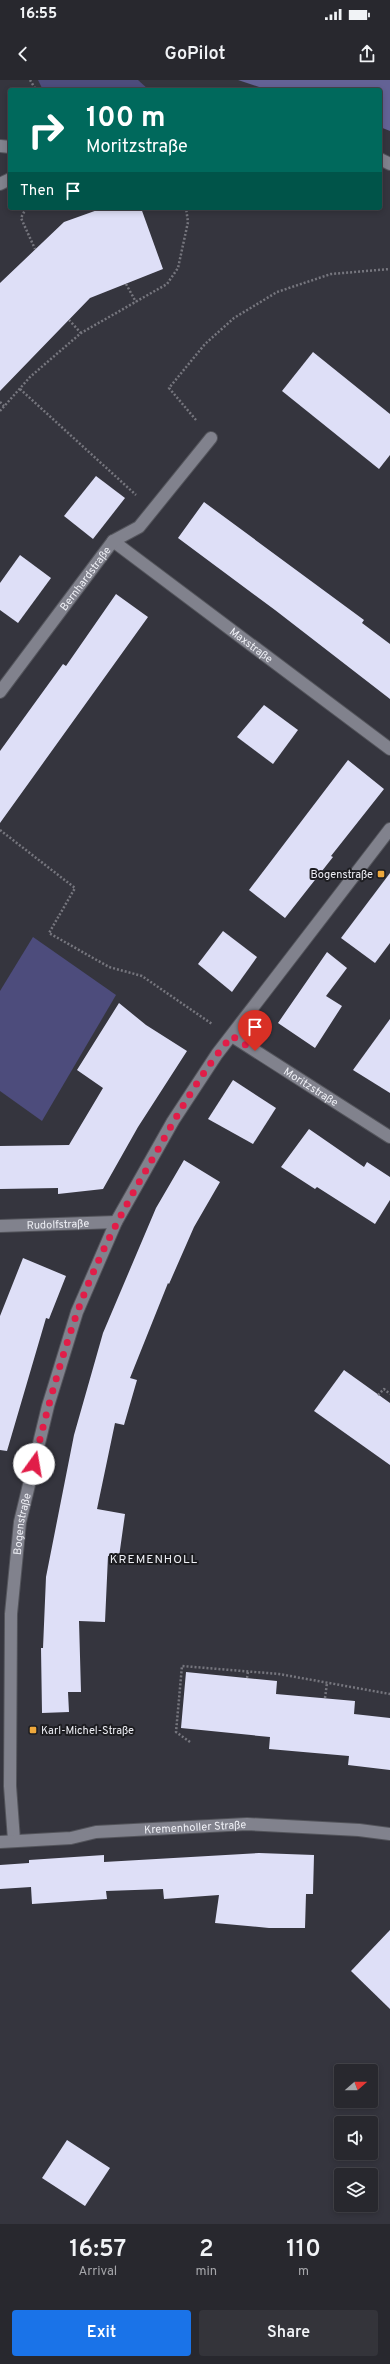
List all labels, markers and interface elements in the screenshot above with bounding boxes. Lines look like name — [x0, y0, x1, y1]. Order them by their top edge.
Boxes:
text: 16:55 — [20, 5, 57, 24]
icon: back — [12, 43, 34, 65]
text: GoPilot — [165, 43, 225, 66]
icon: share — [356, 43, 378, 65]
text: 100 m — [86, 101, 166, 137]
icon: right — [20, 104, 72, 156]
text: Moritzstraße — [86, 136, 188, 159]
icon: arrive — [62, 180, 84, 202]
text: Then — [20, 182, 54, 201]
street label: Bernhardstraße — [57, 544, 115, 614]
street label: Maxstraße — [226, 625, 275, 667]
place label: Bogenstraße — [310, 868, 373, 882]
marker: Bogenstraße — [376, 869, 386, 879]
pin — [238, 1010, 272, 1051]
icon: arrive — [244, 1016, 266, 1038]
street label: Moritzstraße — [281, 1065, 341, 1110]
street label: Rudolfstraße — [27, 1217, 90, 1233]
position arrow — [13, 1443, 55, 1485]
street label: Bogenstraße — [11, 1492, 35, 1556]
district label: KREMENHOLL — [110, 1552, 198, 1568]
place label: Karl-Michel-Straße — [41, 1724, 134, 1738]
marker: Karl-Michel-Straße — [28, 1725, 38, 1735]
street label: Kremenholler Straße — [144, 1818, 247, 1837]
north arrow — [334, 2064, 378, 2108]
map controls — [334, 2064, 378, 2212]
button: sound — [334, 2116, 378, 2160]
button: layers — [334, 2168, 378, 2212]
text: 16:57 — [69, 2235, 126, 2265]
text: 2 — [199, 2235, 214, 2265]
text: 110 — [286, 2235, 321, 2265]
text: Arrival — [78, 2264, 117, 2280]
text: min — [196, 2264, 217, 2280]
text: m — [298, 2264, 309, 2280]
button: Exit — [12, 2310, 191, 2356]
button: Share — [199, 2310, 378, 2356]

